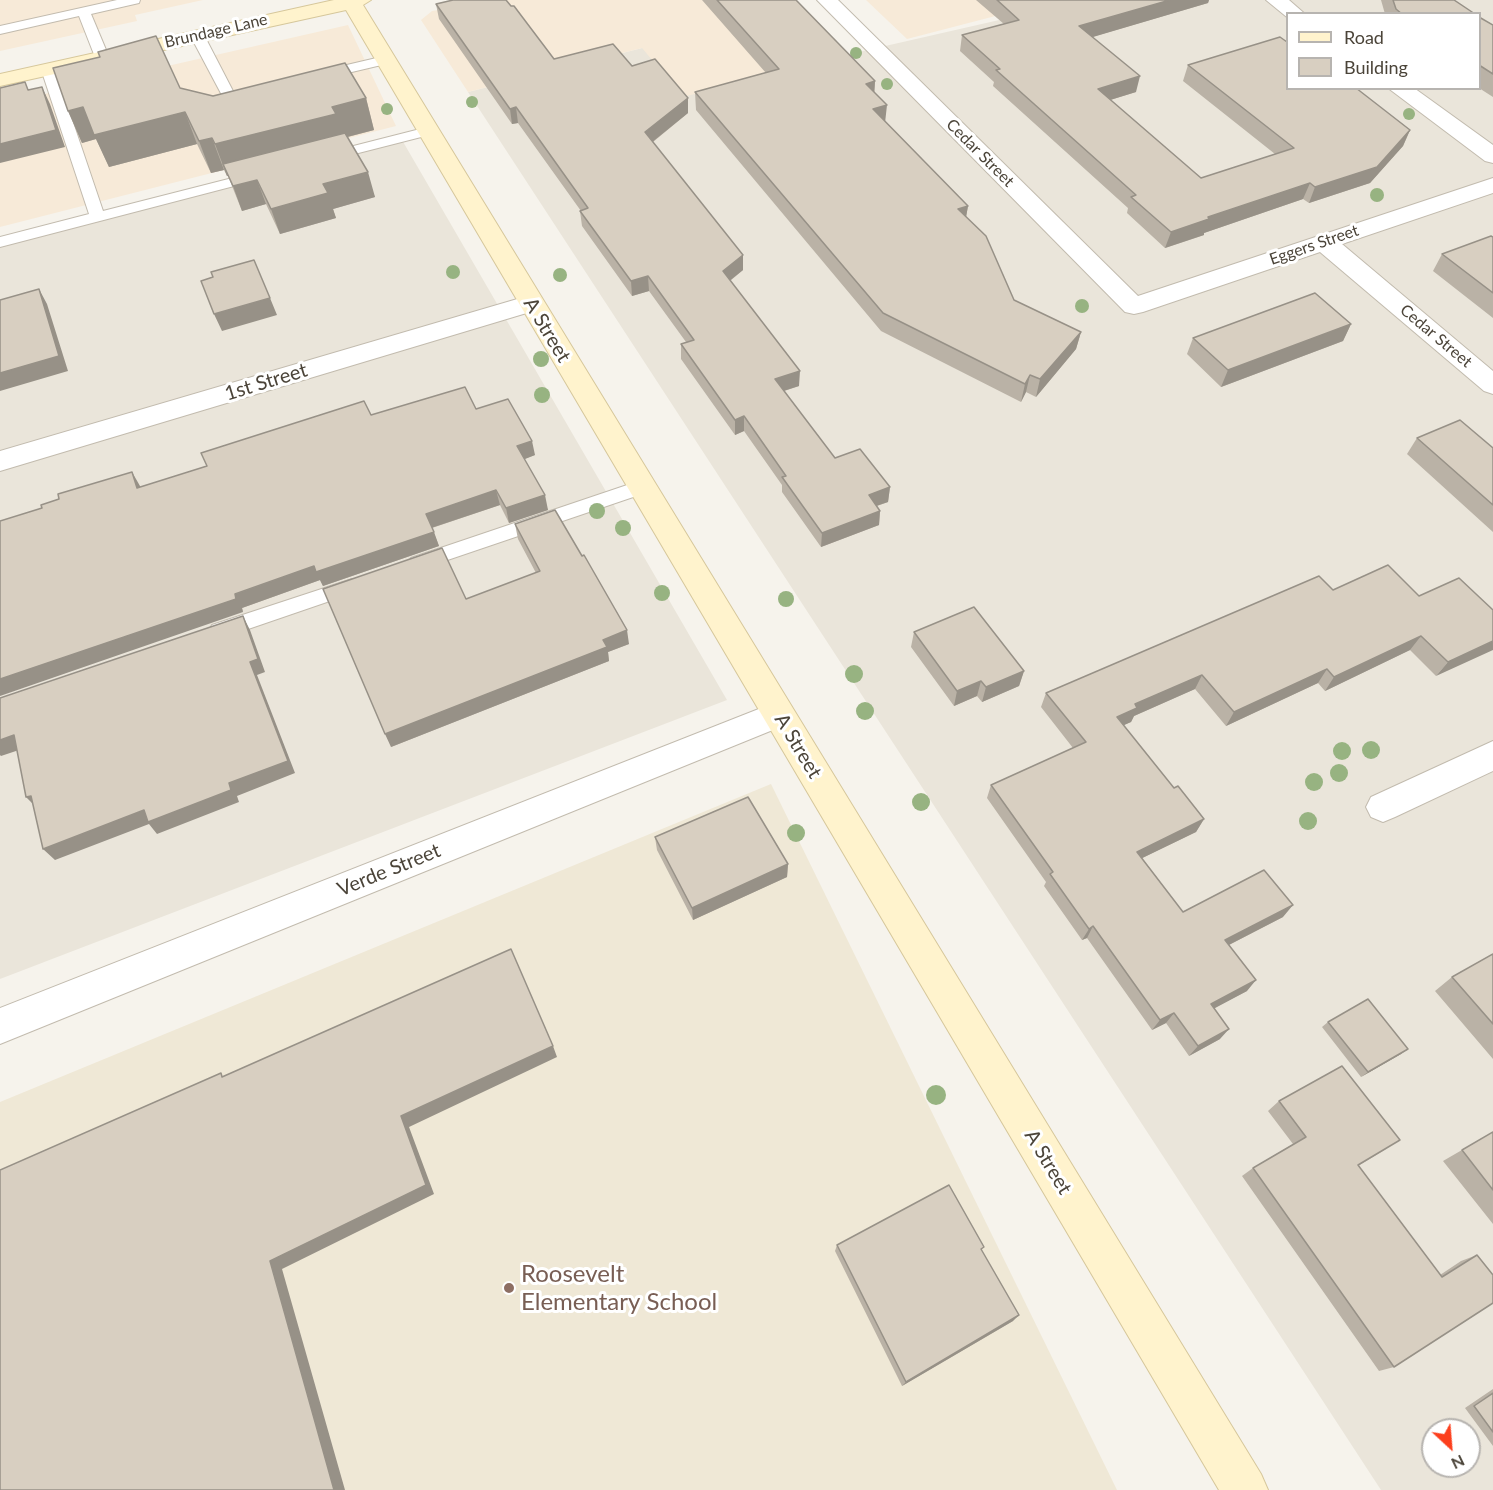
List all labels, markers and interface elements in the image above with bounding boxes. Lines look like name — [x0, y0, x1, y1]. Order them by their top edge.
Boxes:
street label: Brundage Lane — [163, 10, 269, 52]
legend — [1286, 12, 1481, 90]
text: Road — [1344, 26, 1384, 48]
text: Building — [1344, 56, 1408, 78]
street label: Cedar Street — [942, 115, 1018, 191]
street label: Eggers Street — [1267, 221, 1361, 269]
street label: A Street — [518, 293, 576, 367]
street label: Cedar Street — [1396, 300, 1476, 372]
street label: 1st Street — [222, 358, 310, 406]
street label: A Street — [769, 709, 827, 783]
street label: Verde Street — [334, 838, 444, 902]
street label: A Street — [1019, 1125, 1077, 1199]
place label: Roosevelt Elementary School — [521, 1260, 717, 1316]
marker: Roosevelt Elementary School — [502, 1281, 516, 1295]
north arrow — [1421, 1418, 1481, 1478]
text: N — [1449, 1452, 1468, 1474]

